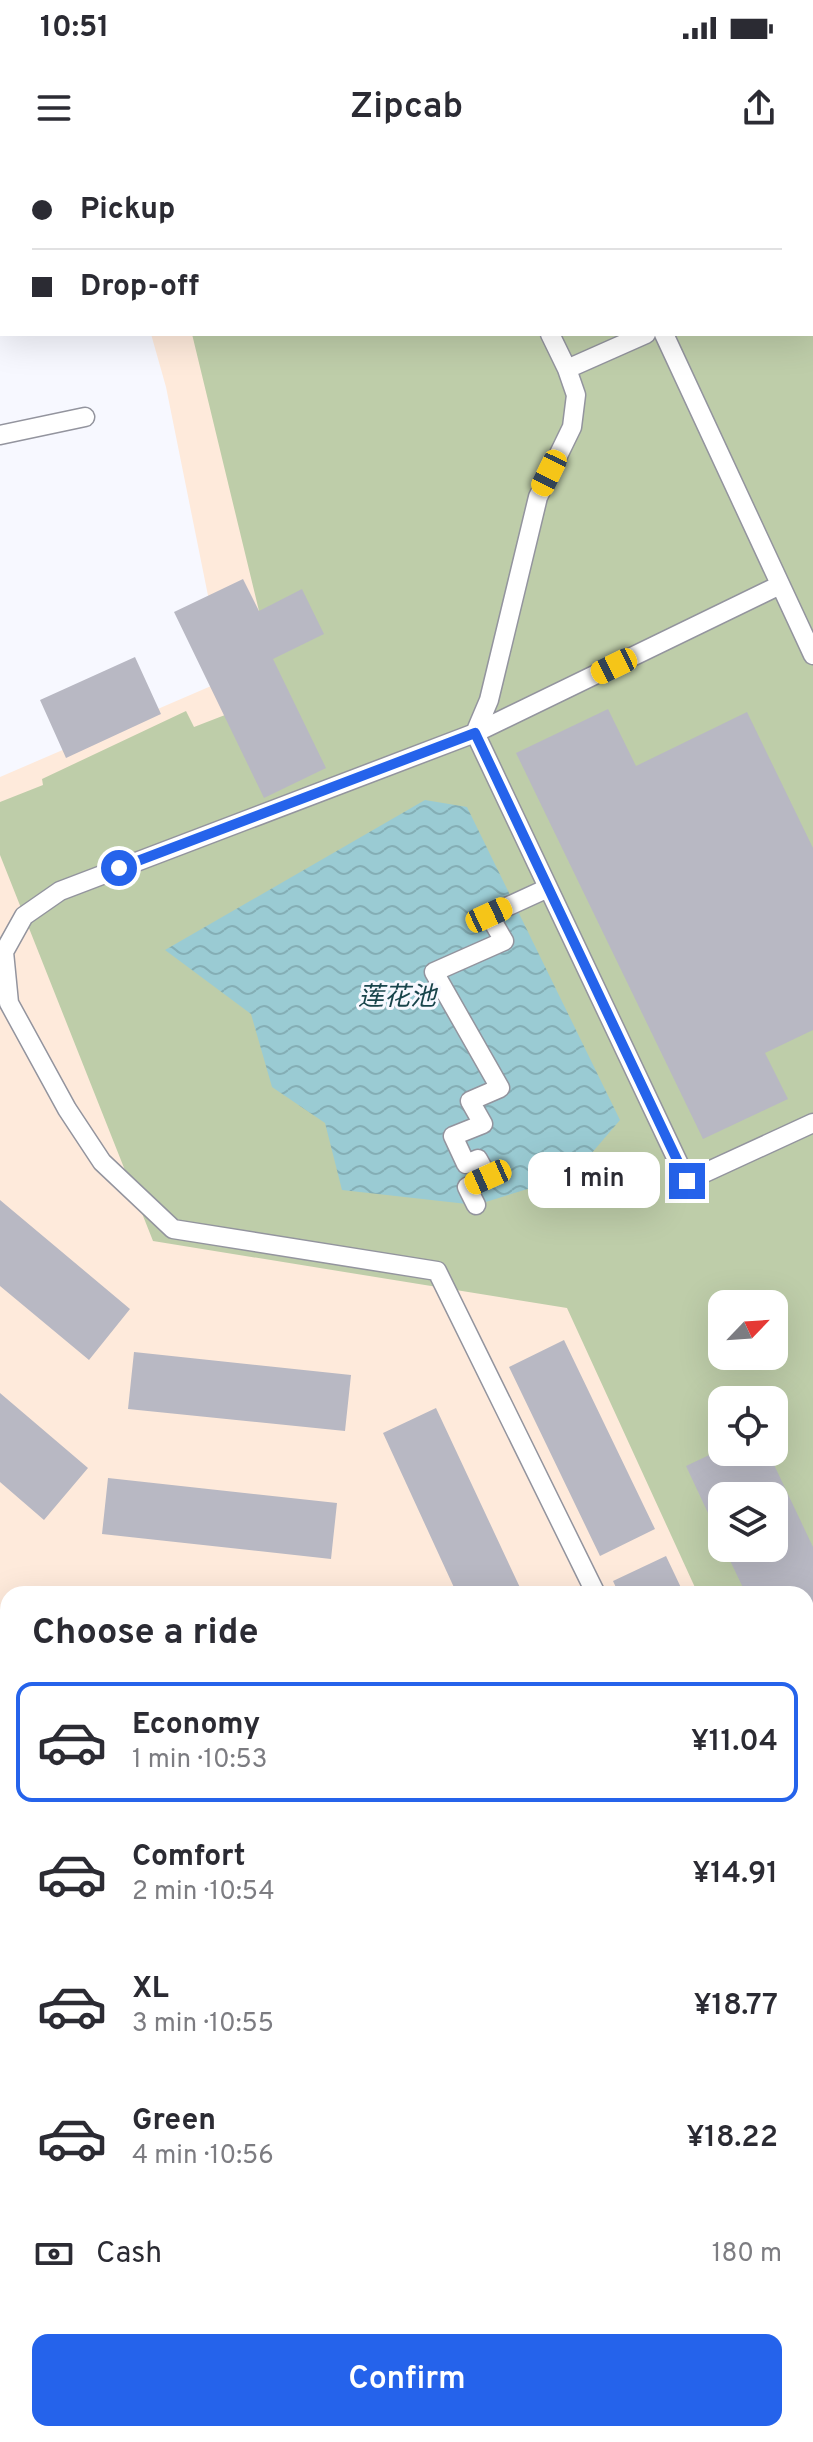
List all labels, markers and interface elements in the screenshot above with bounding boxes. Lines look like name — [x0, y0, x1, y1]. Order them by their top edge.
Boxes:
text: 10:51 — [40, 10, 109, 47]
text: Zipcab — [350, 85, 463, 131]
icon: menu — [32, 86, 76, 130]
icon: share — [737, 86, 781, 130]
text: Pickup — [80, 192, 175, 229]
text: Drop-off — [80, 269, 199, 306]
car — [528, 446, 570, 500]
car — [587, 645, 641, 687]
route start — [101, 850, 137, 886]
car — [462, 894, 516, 936]
water label: 莲花池 — [358, 982, 439, 1015]
callout: 1 min — [527, 1153, 659, 1209]
car — [461, 1156, 515, 1198]
text: 1 min — [563, 1163, 625, 1196]
route end — [669, 1163, 705, 1199]
north arrow — [708, 1290, 788, 1370]
map controls — [708, 1290, 788, 1562]
button: locate — [708, 1386, 788, 1466]
button: layers — [708, 1482, 788, 1562]
text: Choose a ride — [32, 1611, 258, 1657]
icon: car — [36, 1706, 108, 1778]
text: Economy — [132, 1707, 260, 1744]
text: ¥11.04 — [691, 1724, 778, 1761]
text: 1 min · 10:53 — [132, 1744, 267, 1777]
icon: car — [36, 1838, 108, 1910]
text: Comfort — [132, 1839, 245, 1876]
text: ¥14.91 — [693, 1856, 778, 1893]
text: 2 min · 10:54 — [132, 1876, 275, 1909]
icon: car — [36, 1970, 108, 2042]
text: XL — [132, 1971, 169, 2008]
text: ¥18.77 — [694, 1988, 778, 2025]
text: 3 min · 10:55 — [132, 2008, 274, 2041]
icon: car — [36, 2102, 108, 2174]
text: Green — [132, 2103, 216, 2140]
text: ¥18.22 — [686, 2120, 778, 2157]
text: 4 min · 10:56 — [132, 2140, 274, 2173]
icon: cash — [32, 2232, 76, 2276]
text: Cash — [96, 2236, 162, 2273]
text: 180 m — [712, 2238, 782, 2271]
button: Confirm — [32, 2334, 782, 2426]

